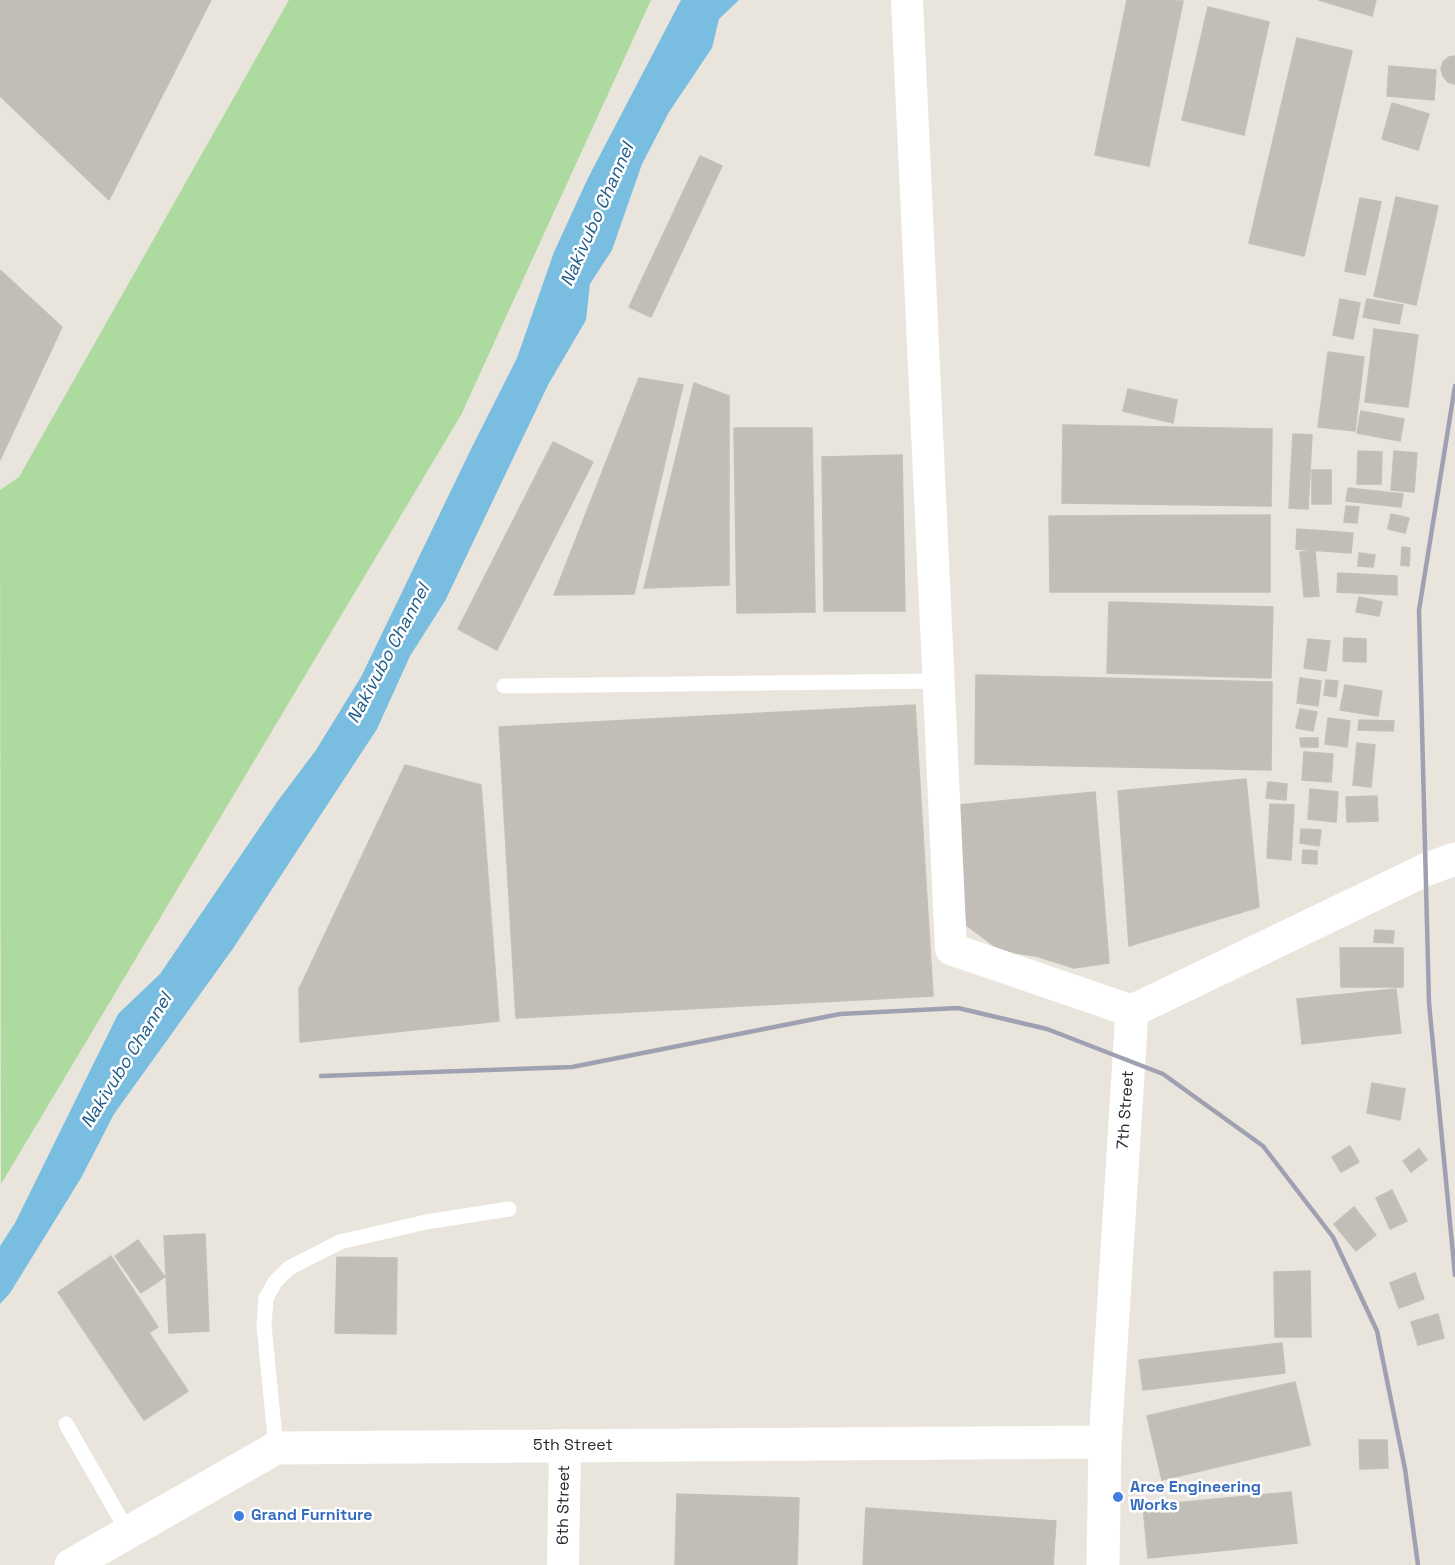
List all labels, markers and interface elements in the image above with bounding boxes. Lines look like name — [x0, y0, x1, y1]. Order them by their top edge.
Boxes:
water label: Nakivubo Channel — [557, 140, 639, 290]
water label: Nakivubo Channel — [343, 581, 435, 727]
water label: Nakivubo Channel — [77, 990, 177, 1132]
street label: 7th Street — [1114, 1070, 1138, 1150]
street label: 5th Street — [533, 1436, 613, 1456]
street label: 6th Street — [554, 1465, 574, 1545]
place label: Arce Engineering Works — [1130, 1478, 1261, 1516]
marker: Arce Engineering Works — [1111, 1490, 1125, 1504]
place label: Grand Furniture — [251, 1506, 372, 1526]
marker: Grand Furniture — [232, 1509, 246, 1523]

